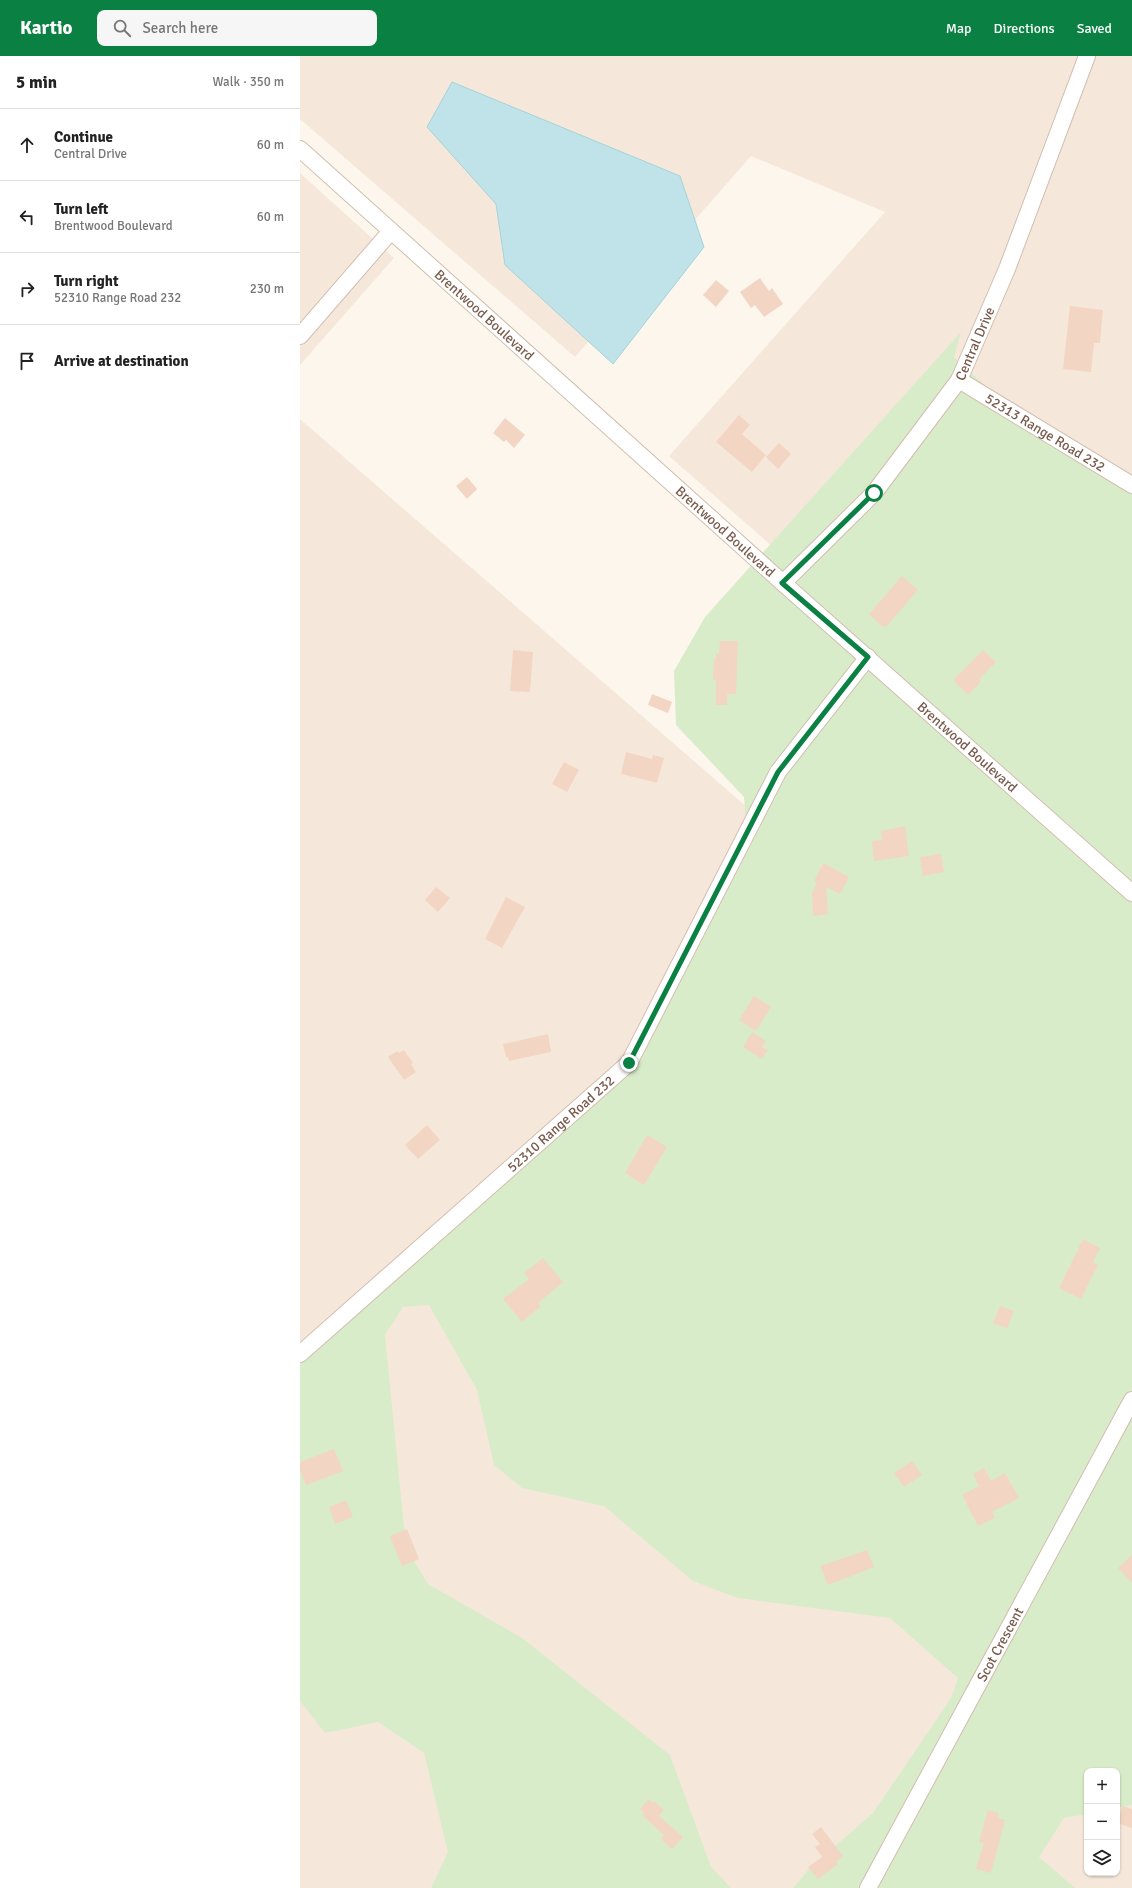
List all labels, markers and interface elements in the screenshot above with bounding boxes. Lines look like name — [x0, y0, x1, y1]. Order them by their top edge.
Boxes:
search box — [97, 10, 377, 46]
text: Kartio — [20, 16, 73, 40]
icon: search — [111, 17, 133, 39]
text: Search here — [143, 19, 218, 37]
text: Map — [946, 20, 972, 37]
text: Directions — [994, 20, 1055, 37]
text: Saved — [1077, 20, 1112, 37]
text: 5 min — [16, 72, 57, 93]
text: Walk · 350 m — [213, 74, 284, 90]
text: Continue — [54, 128, 113, 146]
icon: ahead — [16, 134, 38, 156]
text: 60 m — [257, 137, 284, 153]
text: Central Drive — [54, 146, 127, 162]
text: Turn left — [54, 200, 108, 218]
icon: left — [16, 206, 38, 228]
text: 60 m — [257, 209, 284, 225]
text: Brentwood Boulevard — [54, 218, 173, 234]
street label: Brentwood Boulevard — [431, 266, 537, 364]
text: Turn right — [54, 272, 119, 290]
icon: right — [16, 278, 38, 300]
text: 230 m — [250, 281, 284, 297]
text: 52310 Range Road 232 — [54, 290, 181, 306]
street label: Central Drive — [952, 304, 999, 383]
icon: arrive — [16, 350, 38, 372]
text: Arrive at destination — [54, 352, 189, 370]
street label: 52313 Range Road 232 — [982, 390, 1108, 476]
street label: Brentwood Boulevard — [672, 483, 778, 581]
route start — [865, 484, 883, 502]
street label: Brentwood Boulevard — [914, 698, 1021, 796]
route end — [620, 1054, 638, 1072]
street label: 52310 Range Road 232 — [504, 1072, 618, 1176]
street label: Scot Crescent — [973, 1604, 1027, 1685]
map controls — [1084, 1768, 1120, 1876]
button: + — [1084, 1768, 1120, 1804]
button: − — [1084, 1804, 1120, 1840]
button: layers — [1084, 1840, 1120, 1876]

